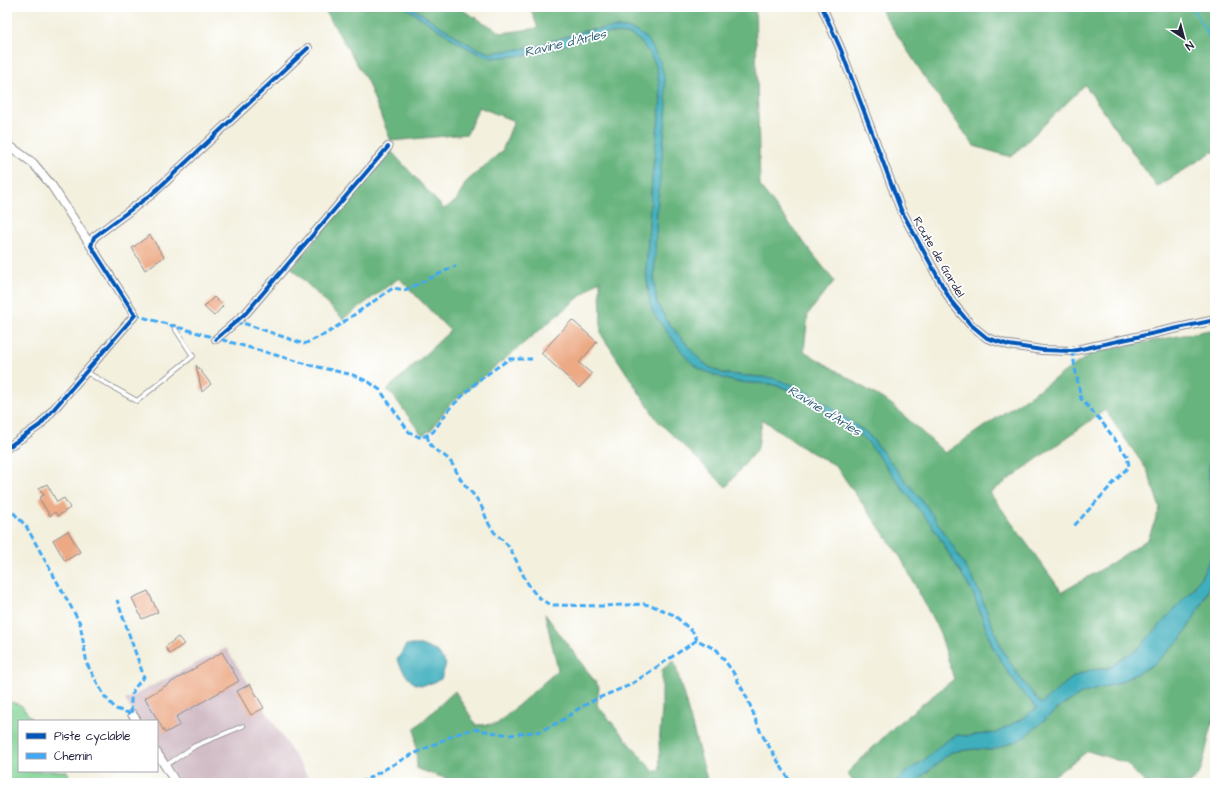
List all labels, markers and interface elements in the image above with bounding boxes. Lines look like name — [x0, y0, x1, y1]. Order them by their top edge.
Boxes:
north arrow — [1164, 18, 1204, 58]
water label: Ravine d'Arles — [523, 25, 609, 61]
text: N — [1182, 38, 1197, 54]
street label: Route de Gardel — [909, 214, 969, 301]
water label: Ravine d'Arles — [784, 381, 866, 441]
legend — [18, 720, 158, 772]
text: Piste cyclable — [54, 728, 131, 746]
text: Chemin — [54, 748, 92, 765]

